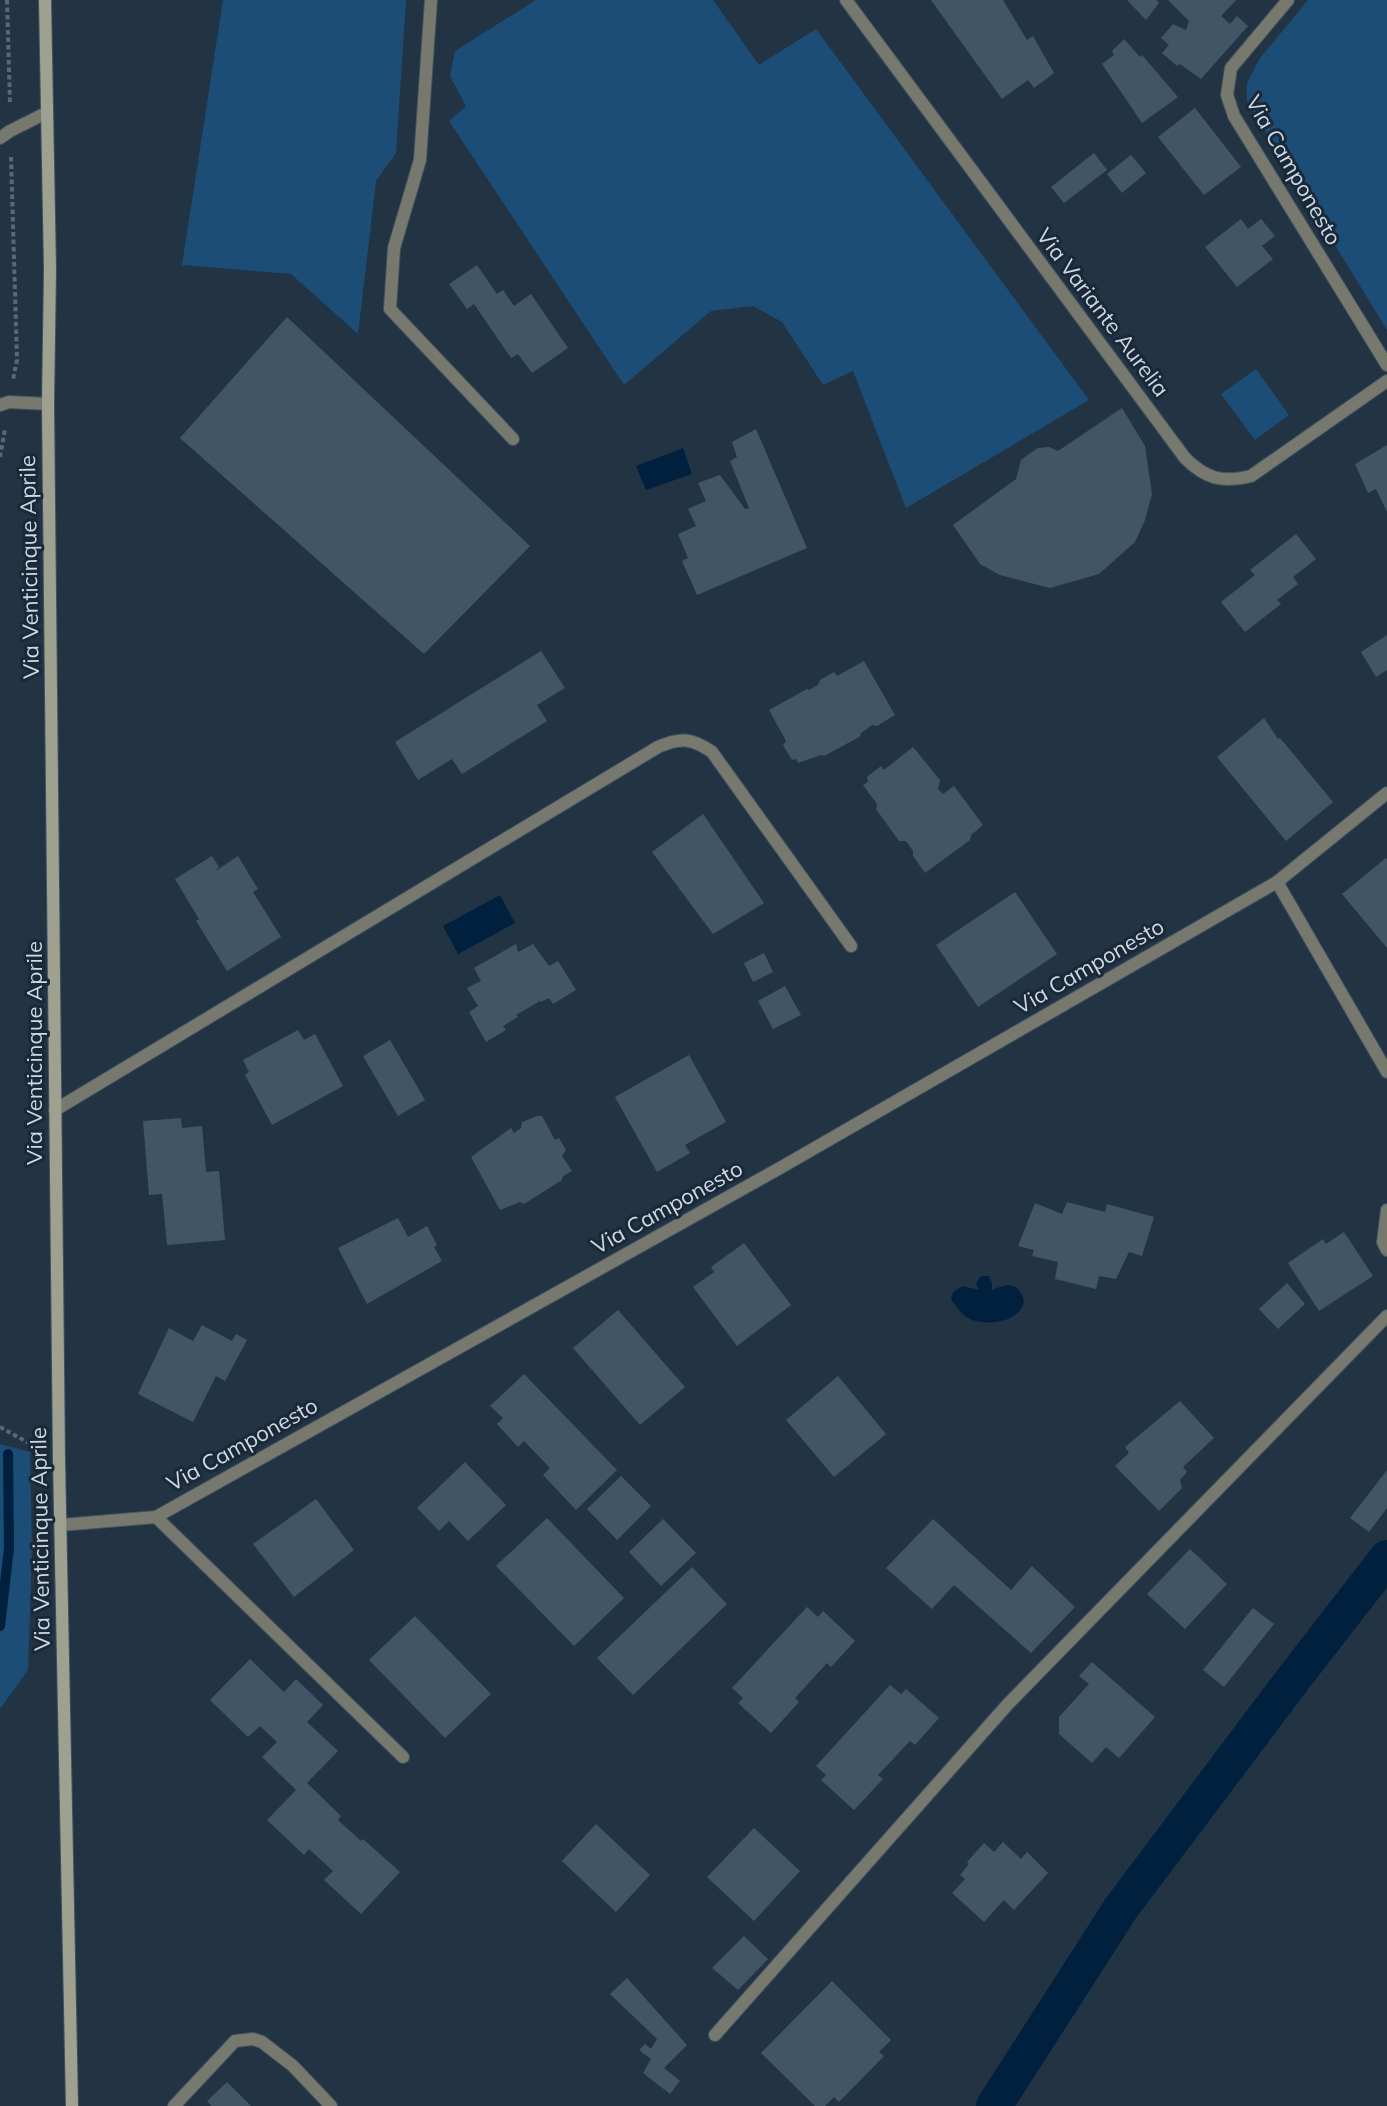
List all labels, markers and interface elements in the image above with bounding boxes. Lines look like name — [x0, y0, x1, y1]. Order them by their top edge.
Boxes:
street label: Via Camponesto — [1240, 90, 1348, 250]
street label: Via Variante Aurelia — [1030, 222, 1176, 402]
street label: Via Venticinque Aprile — [13, 455, 45, 679]
street label: Via Camponesto — [1009, 912, 1169, 1020]
street label: Via Venticinque Aprile — [20, 941, 48, 1165]
street label: Via Camponesto — [587, 1154, 747, 1260]
street label: Via Camponesto — [162, 1391, 322, 1497]
street label: Via Venticinque Aprile — [24, 1427, 56, 1651]

